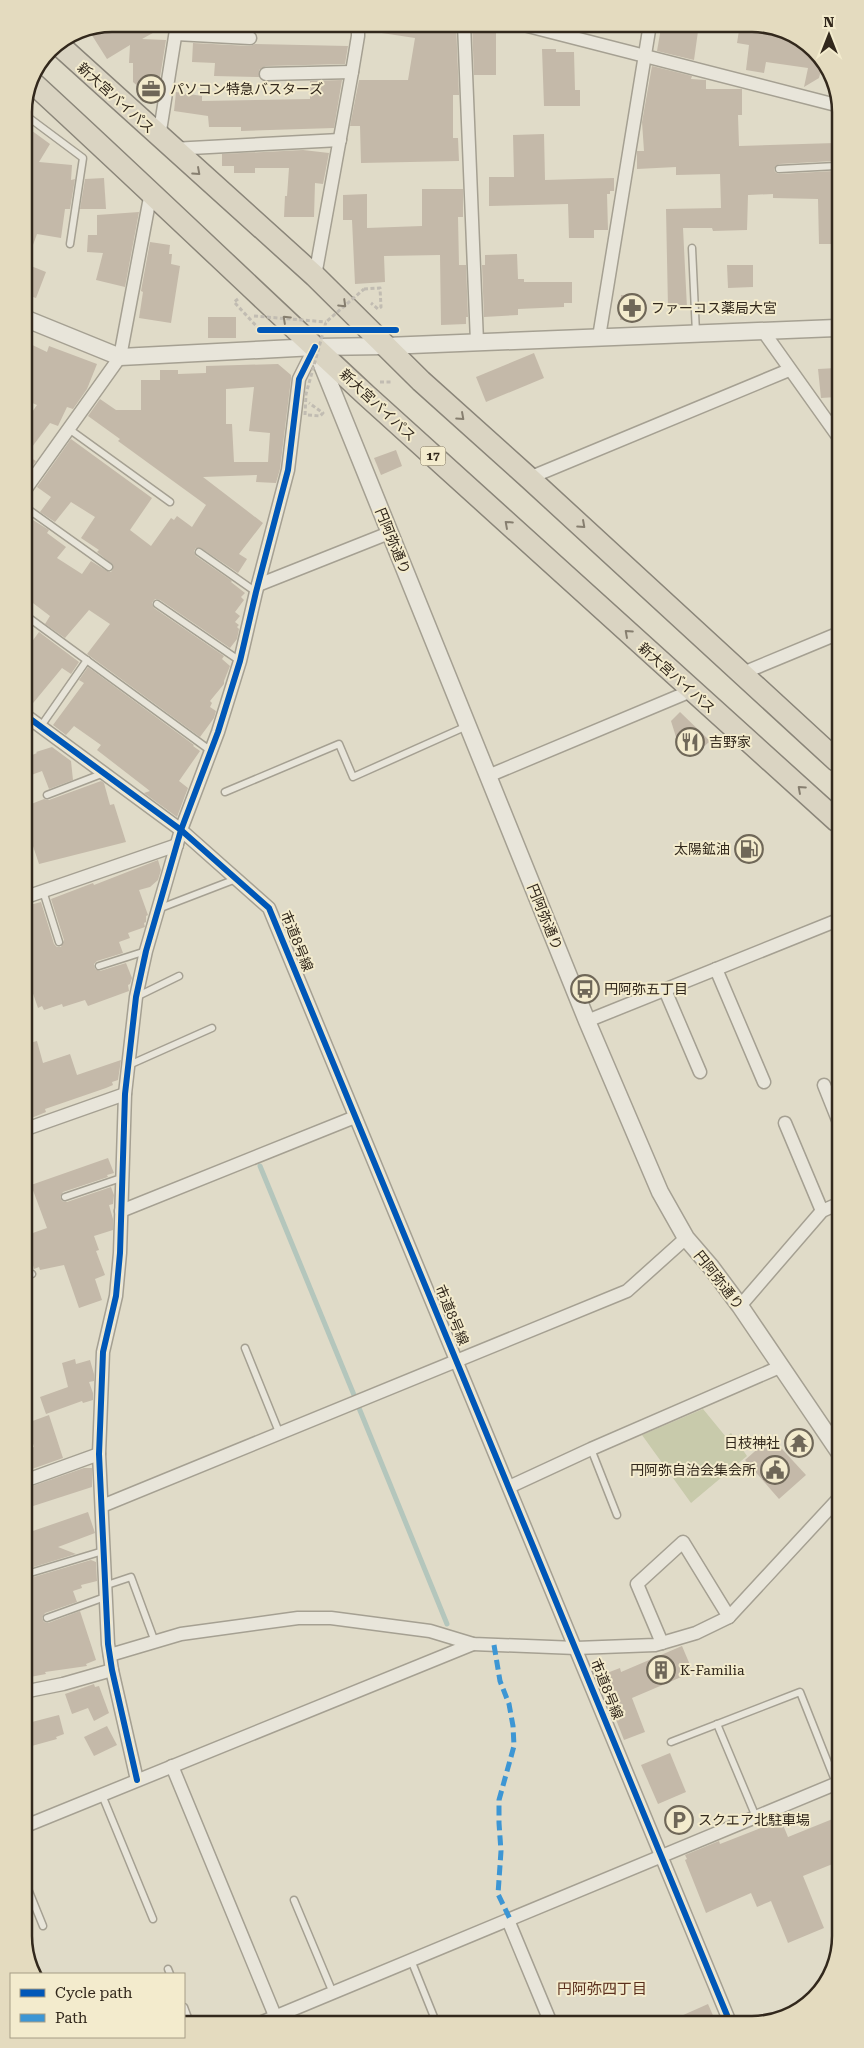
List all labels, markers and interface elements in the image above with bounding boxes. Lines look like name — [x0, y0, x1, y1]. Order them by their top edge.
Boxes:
north arrow — [804, 10, 854, 60]
text: N — [824, 14, 835, 30]
street label: 新大宮バイパス — [74, 59, 158, 137]
office icon: パソコン特急バスターズ — [136, 74, 166, 104]
place label: パソコン特急バスターズ — [170, 81, 323, 97]
one-way arrow — [192, 166, 201, 175]
pharmacy icon: ファーコス薬局大宮 — [617, 293, 647, 323]
one-way arrow — [338, 298, 347, 307]
place label: ファーコス薬局大宮 — [651, 300, 777, 316]
one-way arrow — [282, 316, 291, 325]
street label: 新大宮バイパス — [337, 366, 419, 444]
one-way arrow — [455, 411, 464, 420]
road number: 17 — [420, 446, 446, 466]
street label: 円阿弥通り — [372, 506, 414, 576]
one-way arrow — [576, 519, 585, 528]
one-way arrow — [504, 521, 513, 530]
one-way arrow — [624, 630, 633, 639]
street label: 新大宮バイパス — [635, 639, 719, 717]
restaurant icon: 吉野家 — [675, 727, 705, 757]
place label: 吉野家 — [709, 734, 751, 750]
one-way arrow — [798, 786, 807, 794]
fuel station icon: 太陽鉱油 — [734, 834, 764, 864]
place label: 太陽鉱油 — [674, 841, 730, 857]
street label: 円阿弥通り — [524, 882, 566, 952]
street label: 市道8号線 — [278, 908, 316, 974]
bus stop icon: 円阿弥五丁目 — [570, 974, 600, 1004]
place label: 円阿弥五丁目 — [604, 981, 688, 997]
street label: 円阿弥通り — [691, 1247, 747, 1313]
street label: 市道8号線 — [432, 1282, 472, 1348]
temple icon: 日枝神社 — [784, 1428, 814, 1458]
place label: 日枝神社 — [724, 1435, 780, 1451]
public building icon: 円阿弥自治会集会所 — [760, 1455, 790, 1485]
place label: 円阿弥自治会集会所 — [630, 1462, 756, 1478]
building icon: K-Familia — [646, 1655, 676, 1685]
street label: 市道8号線 — [588, 1656, 626, 1722]
place label: K-Familia — [680, 1662, 745, 1678]
parking icon: スクエア北駐車場 — [664, 1805, 694, 1835]
place label: スクエア北駐車場 — [698, 1812, 810, 1828]
legend — [10, 1973, 185, 2038]
district label: 円阿弥四丁目 — [557, 1980, 647, 1998]
text: Cycle path — [55, 1984, 133, 2002]
text: Path — [55, 2009, 88, 2027]

